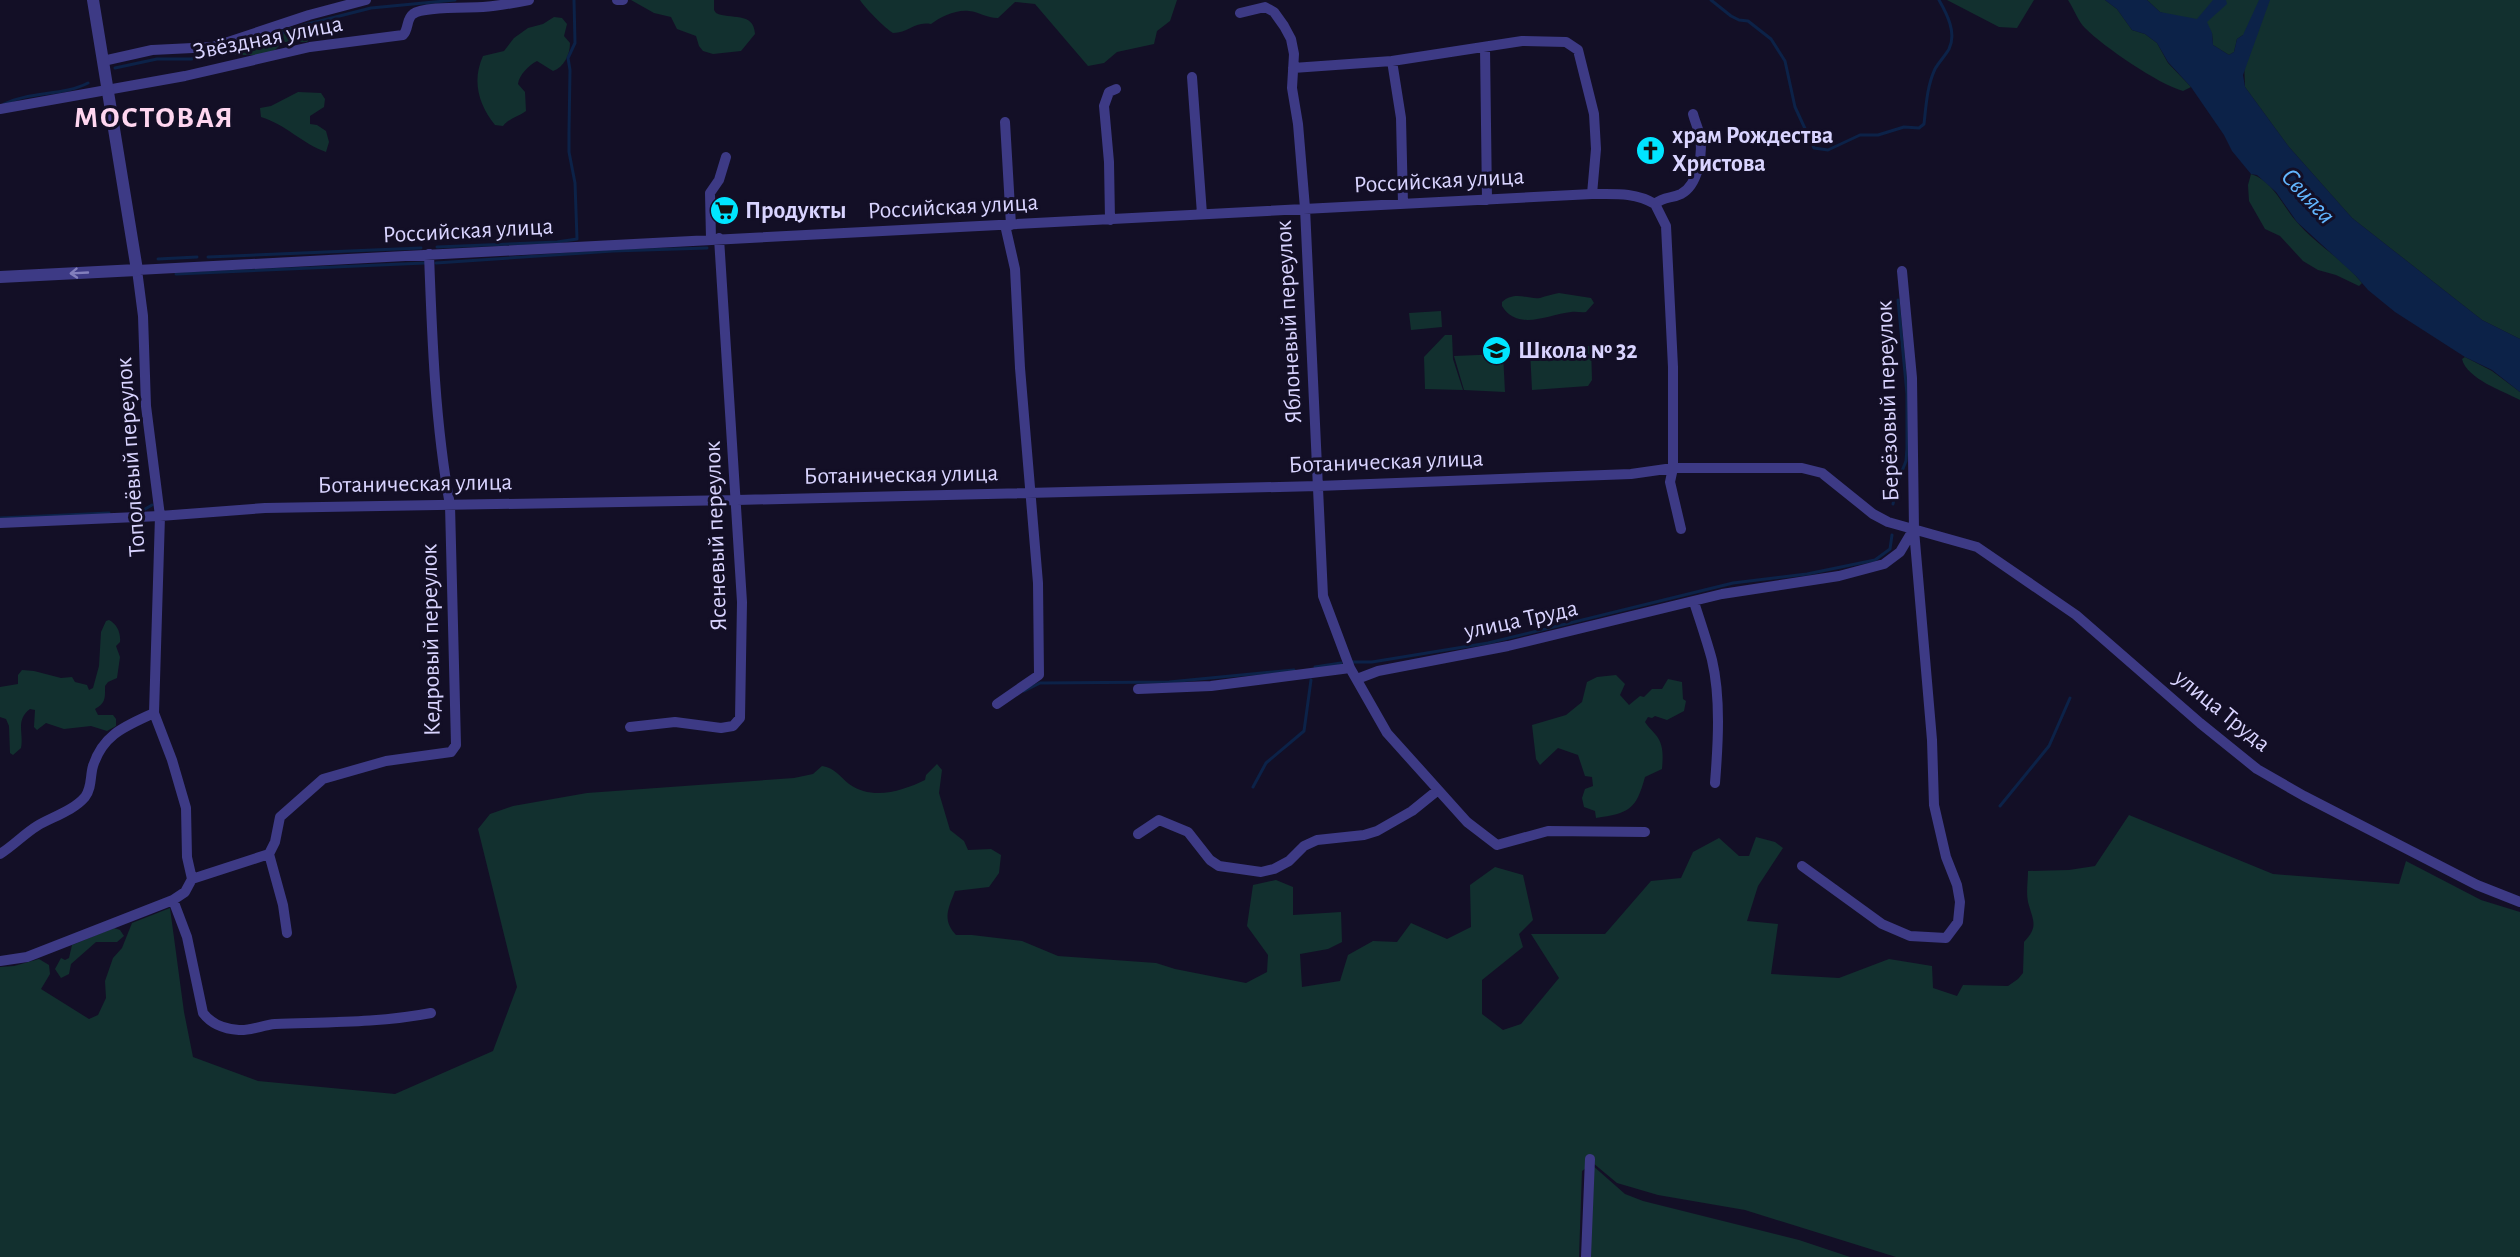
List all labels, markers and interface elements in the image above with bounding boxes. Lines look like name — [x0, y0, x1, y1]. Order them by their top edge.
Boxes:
street label: Звёздная улица — [191, 12, 345, 64]
district label: МОСТОВАЯ — [74, 103, 234, 133]
place label: храм Рождества Христова — [1672, 124, 1833, 176]
church icon: храм Рождества Христова — [1635, 134, 1667, 166]
water label: Свияга — [2276, 163, 2340, 229]
street label: Российская улица — [1353, 165, 1525, 197]
street label: Российская улица — [867, 191, 1039, 223]
supermarket icon: Продукты — [708, 195, 740, 227]
place label: Продукты — [745, 199, 846, 223]
street label: Российская улица — [382, 215, 554, 247]
street label: Яблоневый переулок — [1272, 220, 1306, 424]
one-way arrow — [69, 268, 89, 279]
street label: Берёзовый переулок — [1872, 300, 1904, 502]
school or university icon: Школа № 32 — [1481, 335, 1513, 367]
place label: Школа № 32 — [1518, 339, 1638, 363]
street label: Тополёвый переулок — [112, 357, 150, 557]
street label: Ясеневый переулок — [701, 441, 731, 631]
street label: Ботаническая улица — [1288, 447, 1484, 477]
street label: Ботаническая улица — [803, 461, 999, 489]
street label: Ботаническая улица — [317, 470, 513, 498]
street label: Кедровый переулок — [417, 544, 445, 736]
street label: улица Труда — [1461, 596, 1580, 644]
street label: улица Труда — [2169, 665, 2274, 757]

